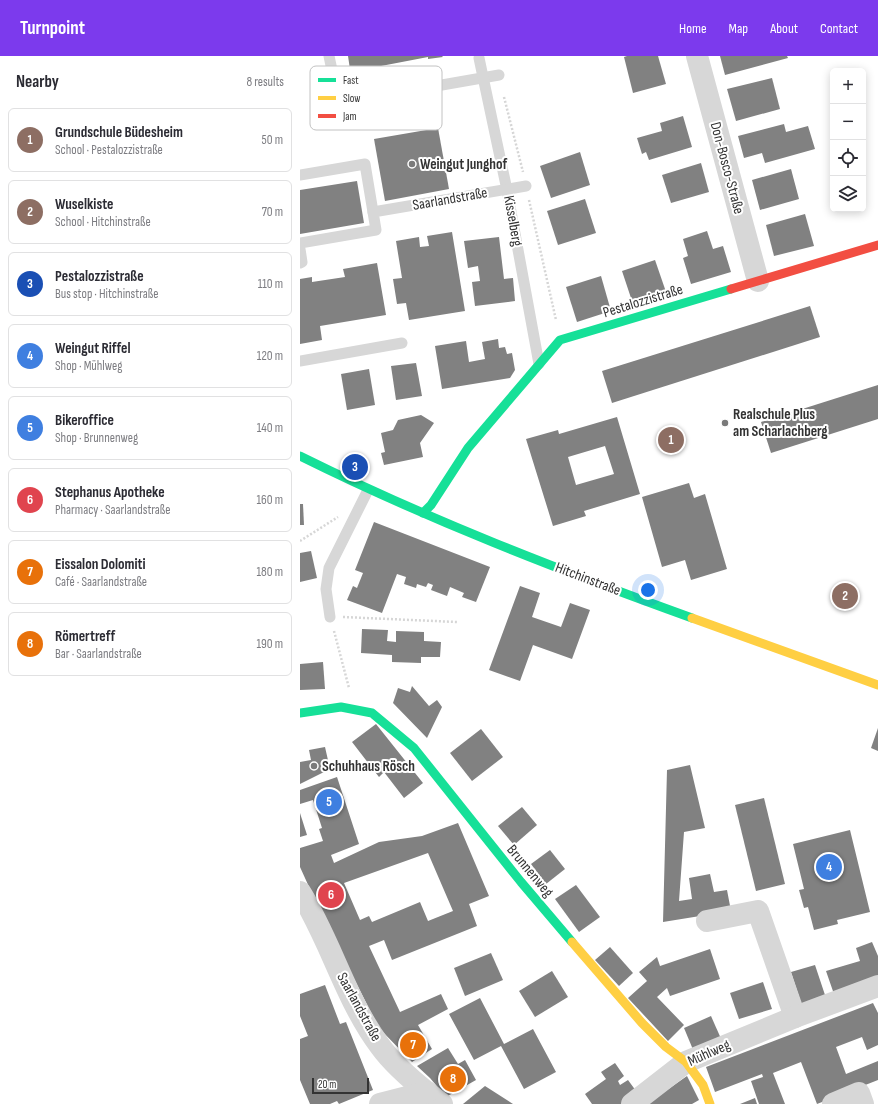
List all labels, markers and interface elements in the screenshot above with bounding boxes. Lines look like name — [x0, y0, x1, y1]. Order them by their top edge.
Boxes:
text: Turnpoint — [20, 17, 85, 40]
text: Home — [679, 20, 707, 37]
text: Map — [729, 20, 748, 37]
text: About — [770, 20, 798, 37]
text: Contact — [820, 20, 858, 37]
legend — [310, 66, 442, 130]
map controls — [830, 68, 866, 212]
button: + — [830, 68, 866, 104]
text: Nearby — [16, 72, 59, 92]
text: 8 results — [246, 74, 284, 90]
text: Fast — [343, 74, 359, 87]
text: Slow — [343, 92, 360, 105]
button: − — [830, 104, 866, 140]
text: Jam — [342, 110, 357, 123]
street label: Don-Bosco-Straße — [706, 120, 748, 216]
text: Grundschule Büdesheim — [55, 123, 183, 142]
text: 1 — [27, 132, 33, 148]
text: 50 m — [262, 132, 283, 148]
button: locate — [830, 140, 866, 176]
text: School · Pestalozzistraße — [55, 142, 163, 158]
place label: Weingut Junghof — [420, 155, 508, 174]
marker: Weingut Junghof — [407, 159, 417, 169]
button: layers — [830, 176, 866, 212]
street label: Saarlandstraße — [411, 183, 489, 215]
street label: Kisselberg — [499, 194, 527, 248]
text: Wuselkiste — [55, 195, 113, 214]
text: 2 — [27, 204, 33, 220]
text: 70 m — [262, 204, 283, 220]
text: School · Hitchinstraße — [55, 214, 151, 230]
text: Pestalozzistraße — [55, 267, 144, 286]
text: 3 — [27, 276, 33, 292]
text: 110 m — [258, 276, 283, 292]
street label: Pestalozzistraße — [601, 280, 685, 322]
text: Bus stop · Hitchinstraße — [55, 286, 158, 302]
text: Weingut Riffel — [55, 339, 130, 358]
text: 4 — [27, 348, 33, 364]
text: 120 m — [257, 348, 283, 364]
text: Shop · Mühlweg — [55, 358, 122, 374]
place label: Realschule Plus am Scharlachberg — [733, 405, 828, 441]
text: Bikeroffice — [55, 411, 114, 430]
marker: Realschule Plus am Scharlachberg — [720, 418, 730, 428]
text: 5 — [27, 420, 33, 436]
text: 140 m — [257, 420, 283, 436]
pin: 1 — [658, 425, 684, 455]
text: Shop · Brunnenweg — [55, 430, 138, 446]
pin: 3 — [342, 452, 368, 482]
text: Stephanus Apotheke — [55, 483, 165, 502]
text: 6 — [27, 492, 33, 508]
text: 160 m — [257, 492, 283, 508]
text: Pharmacy · Saarlandstraße — [55, 502, 171, 518]
text: Eissalon Dolomiti — [55, 555, 146, 574]
street label: Hitchinstraße — [553, 558, 623, 600]
text: 7 — [27, 564, 33, 580]
text: 180 m — [257, 564, 283, 580]
text: Café · Saarlandstraße — [55, 574, 147, 590]
your location — [638, 580, 658, 600]
pin: 2 — [832, 581, 858, 611]
text: Römertreff — [55, 627, 115, 646]
text: 8 — [27, 636, 33, 652]
text: 190 m — [256, 636, 283, 652]
text: Bar · Saarlandstraße — [55, 646, 142, 662]
place label: Schuhhaus Rösch — [322, 757, 415, 776]
marker: Schuhhaus Rösch — [309, 761, 319, 771]
pin: 5 — [316, 787, 342, 817]
street label: Brunnenweg — [502, 841, 558, 901]
pin: 4 — [816, 852, 842, 882]
pin: 6 — [318, 880, 344, 910]
street label: Saarlandstraße — [332, 969, 386, 1045]
pin: 7 — [400, 1030, 426, 1060]
street label: Mühlweg — [685, 1035, 733, 1071]
pin: 8 — [440, 1064, 466, 1094]
scale bar — [312, 1076, 369, 1095]
text: 20 m — [318, 1078, 336, 1091]

